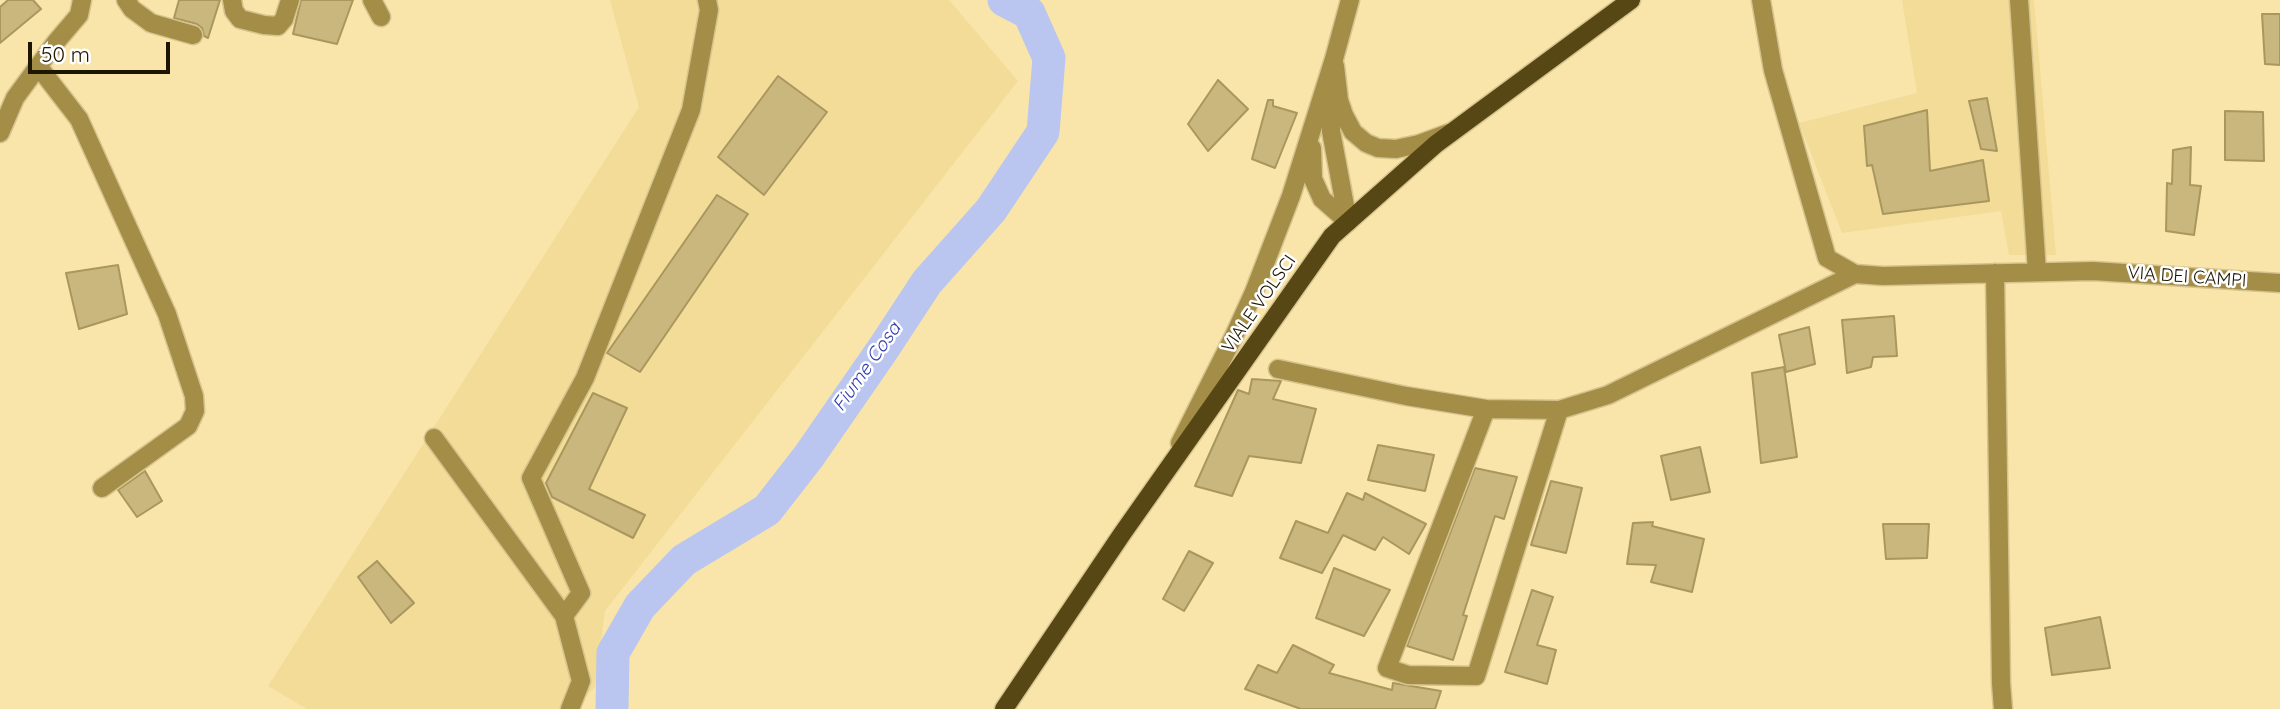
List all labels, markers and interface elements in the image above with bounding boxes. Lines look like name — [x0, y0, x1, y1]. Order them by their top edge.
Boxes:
scale bar — [32, 28, 173, 72]
text: 50 m — [41, 41, 90, 67]
street label: VIALE VOLSCI — [1217, 251, 1301, 357]
street label: VIA DEI CAMPI — [2127, 262, 2247, 292]
water label: Fiume Cosa — [828, 318, 906, 416]

